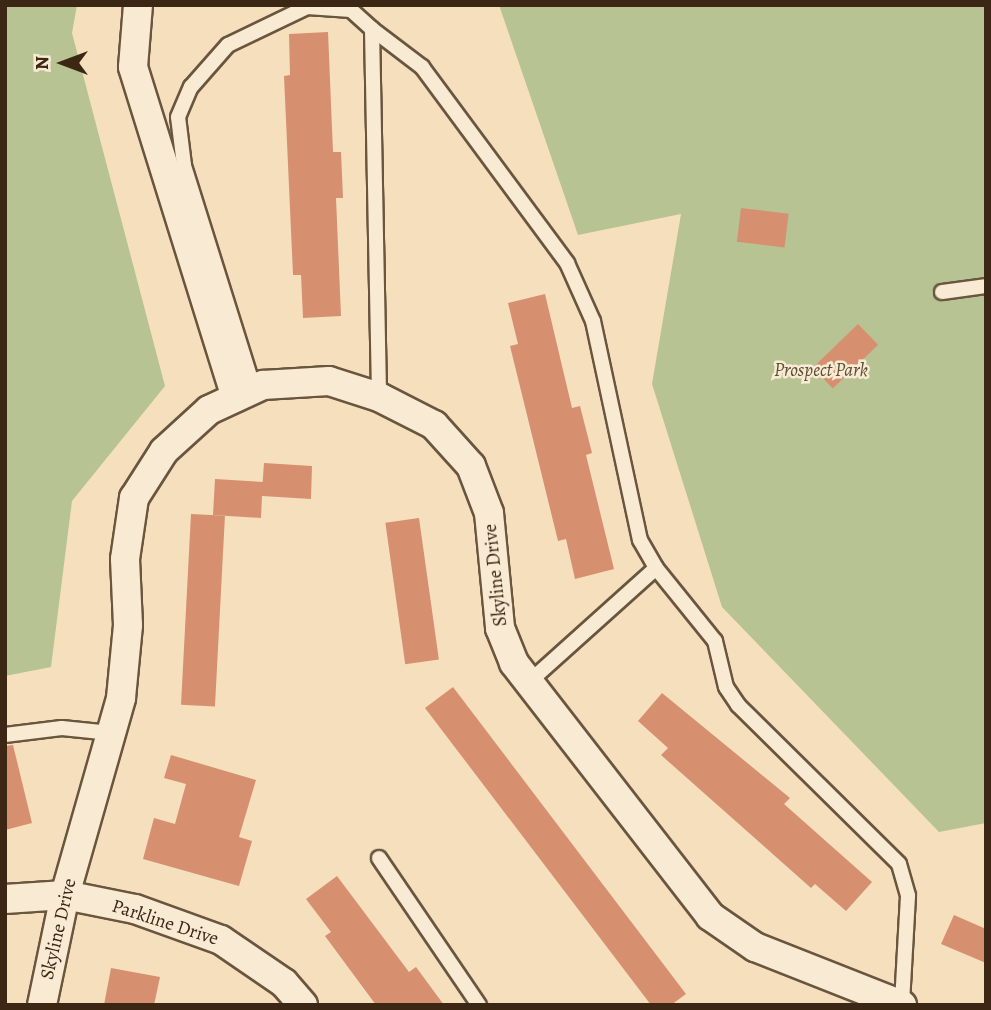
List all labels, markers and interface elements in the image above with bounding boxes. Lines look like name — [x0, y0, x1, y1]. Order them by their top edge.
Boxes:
north arrow — [28, 28, 98, 98]
text: N — [29, 56, 55, 70]
park label: Prospect Park — [774, 360, 868, 382]
street label: Skyline Drive — [479, 523, 513, 627]
street label: Skyline Drive — [36, 876, 82, 982]
street label: Parkline Drive — [109, 895, 221, 951]

